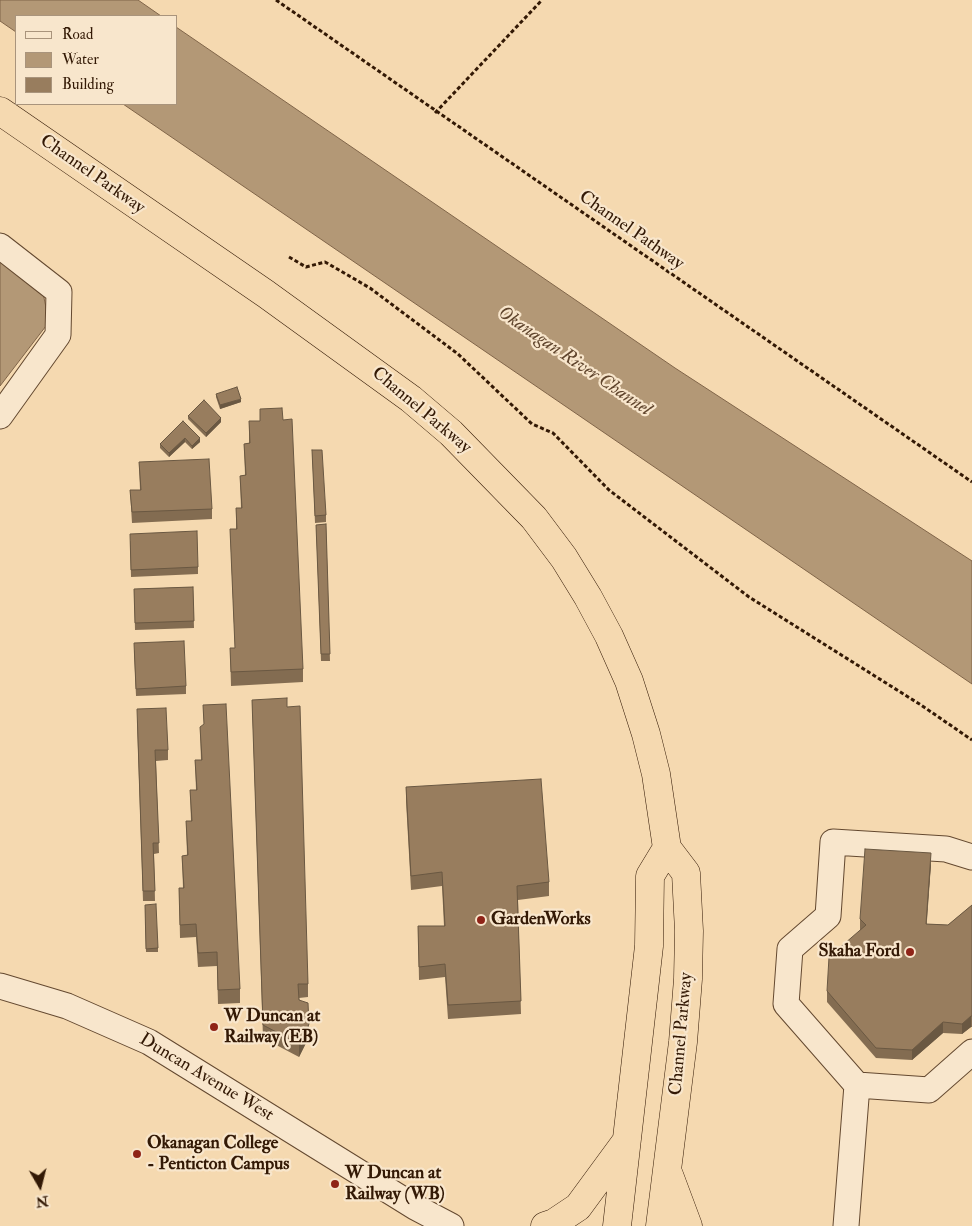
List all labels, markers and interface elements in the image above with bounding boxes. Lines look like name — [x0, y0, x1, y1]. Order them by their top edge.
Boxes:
legend — [15, 15, 178, 105]
text: Road — [62, 25, 93, 44]
text: Water — [62, 50, 99, 69]
text: Building — [62, 75, 114, 94]
street label: Channel Parkway — [35, 131, 149, 219]
street label: Channel Pathway — [574, 187, 688, 275]
water label: Okanagan River Channel — [493, 302, 655, 422]
street label: Channel Parkway — [367, 363, 475, 459]
place label: GardenWorks — [491, 909, 591, 931]
marker: GardenWorks — [475, 914, 487, 926]
place label: Skaha Ford — [819, 941, 900, 963]
marker: Skaha Ford — [904, 946, 916, 958]
street label: Channel Parkway — [666, 972, 698, 1096]
place label: W Duncan at Railway (EB) — [224, 1006, 320, 1048]
marker: W Duncan at Railway (EB) — [208, 1021, 220, 1033]
street label: Duncan Avenue West — [135, 1029, 277, 1127]
place label: Okanagan College - Penticton Campus — [147, 1133, 289, 1176]
marker: Okanagan College - Penticton Campus — [131, 1148, 143, 1160]
north arrow — [15, 1161, 65, 1211]
place label: W Duncan at Railway (WB) — [345, 1163, 445, 1206]
marker: W Duncan at Railway (WB) — [329, 1178, 341, 1190]
text: N — [35, 1192, 50, 1211]

